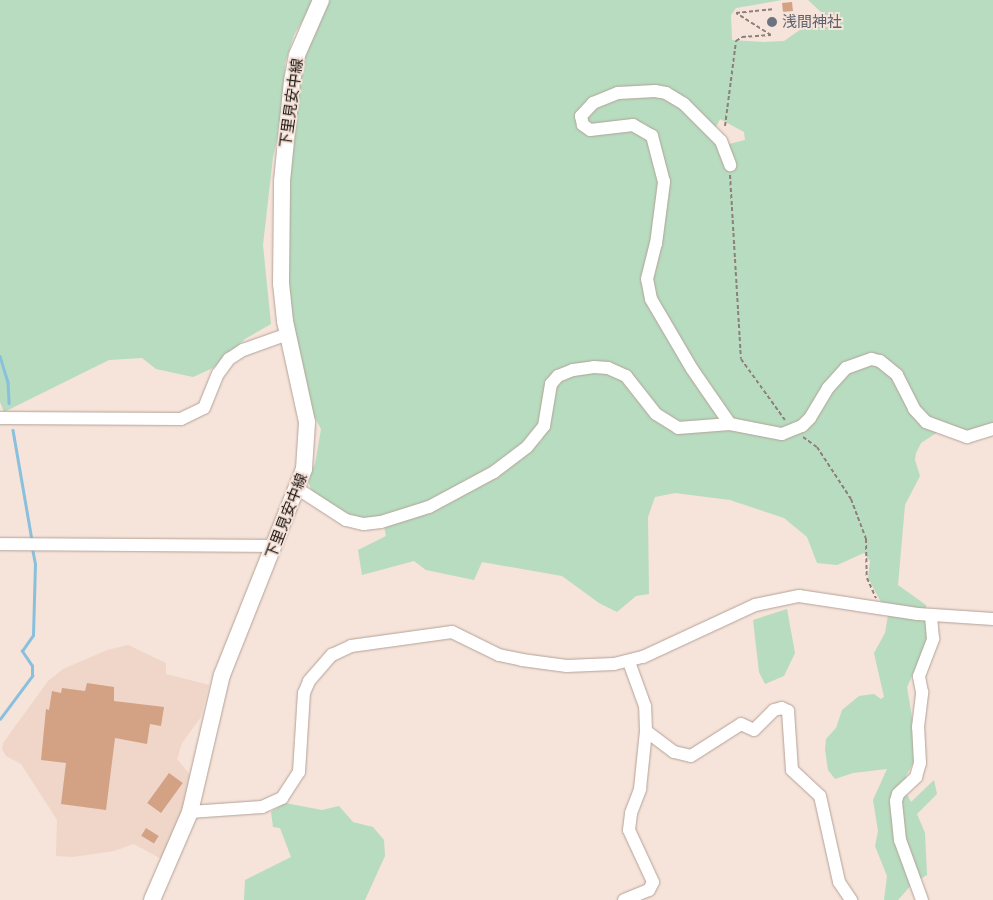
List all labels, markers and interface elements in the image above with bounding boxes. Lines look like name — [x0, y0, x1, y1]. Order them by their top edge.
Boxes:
place label: 浅間神社 — [782, 13, 842, 31]
marker: 浅間神社 — [766, 16, 778, 28]
street label: 下里見安中線 — [276, 57, 306, 149]
street label: 下里見安中線 — [261, 471, 311, 561]

